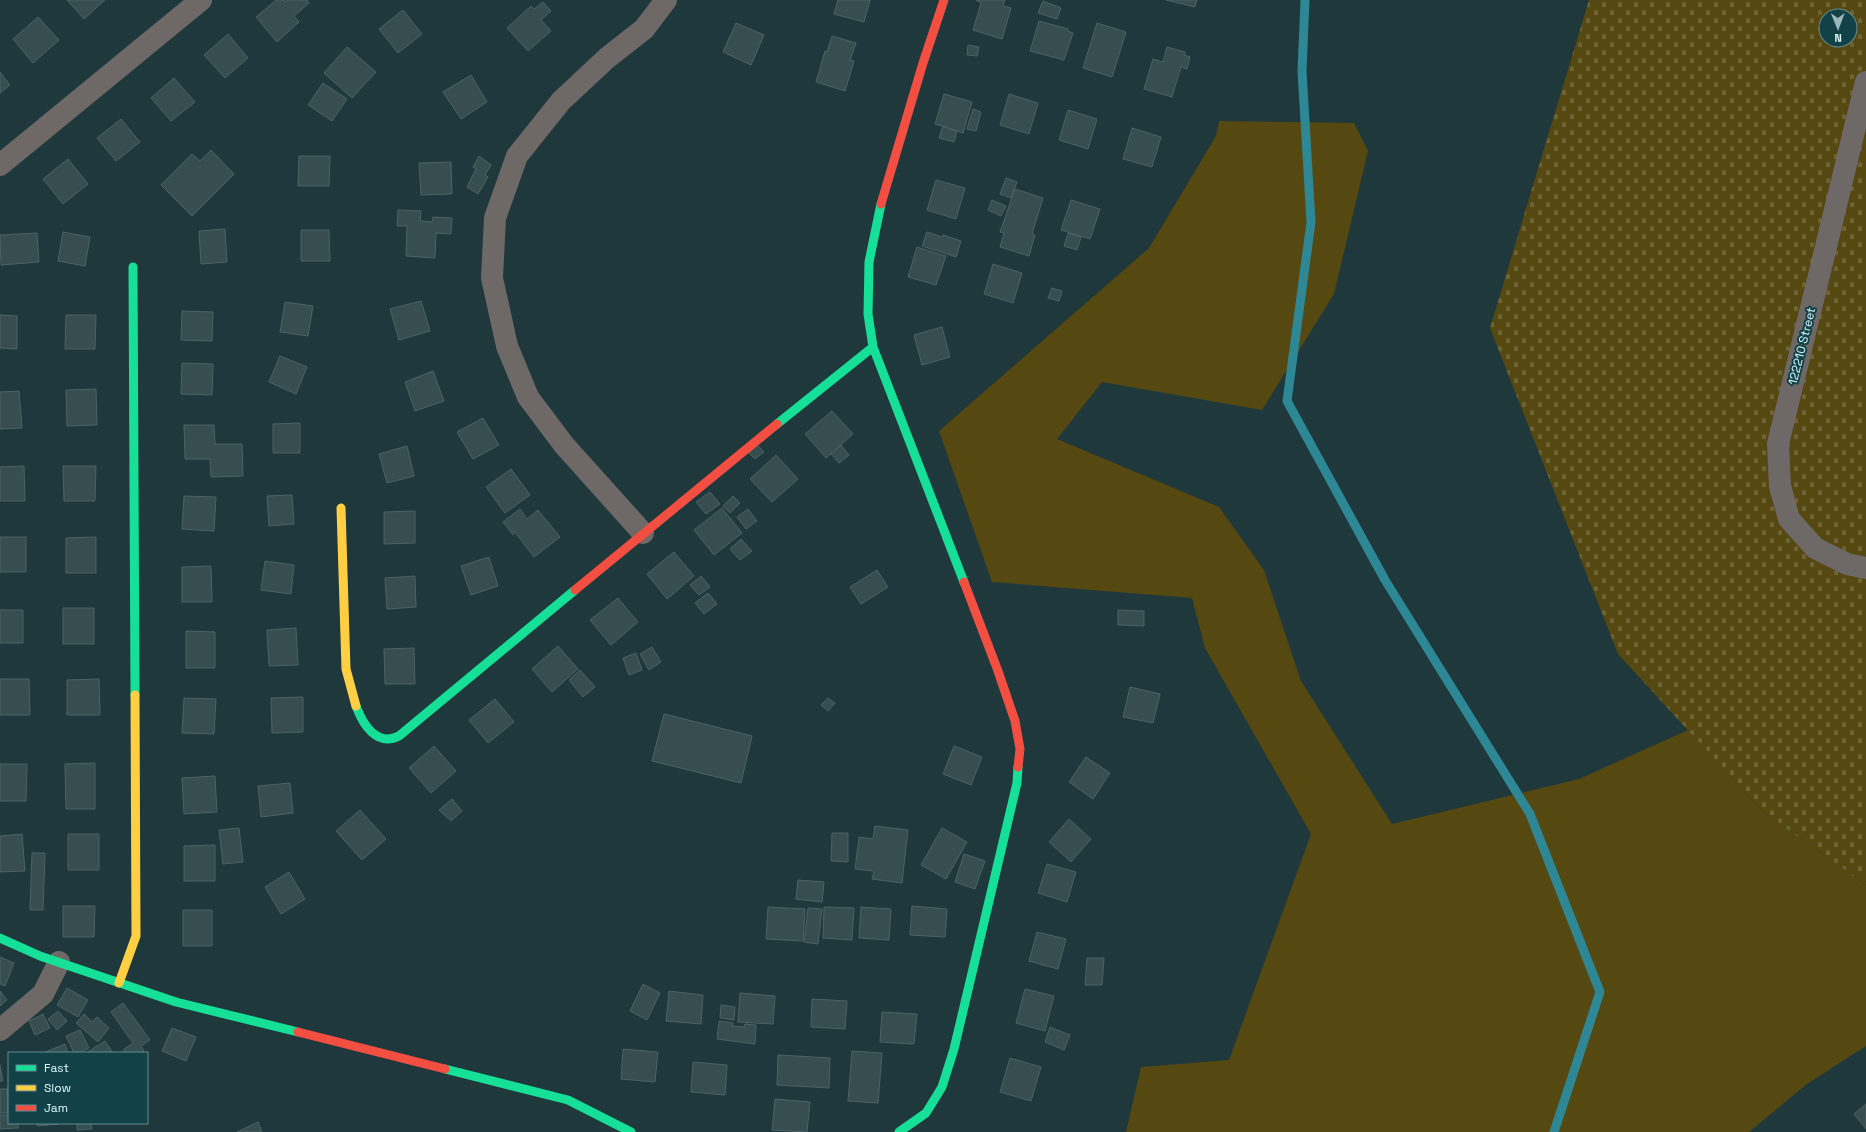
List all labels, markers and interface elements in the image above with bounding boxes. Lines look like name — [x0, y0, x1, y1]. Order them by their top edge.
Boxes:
north arrow — [1818, 8, 1858, 48]
text: N — [1834, 31, 1842, 45]
street label: 122210 Street — [1785, 306, 1819, 386]
legend — [8, 1052, 148, 1124]
text: Fast — [44, 1060, 69, 1076]
text: Slow — [44, 1080, 71, 1096]
text: Jam — [44, 1100, 68, 1116]

